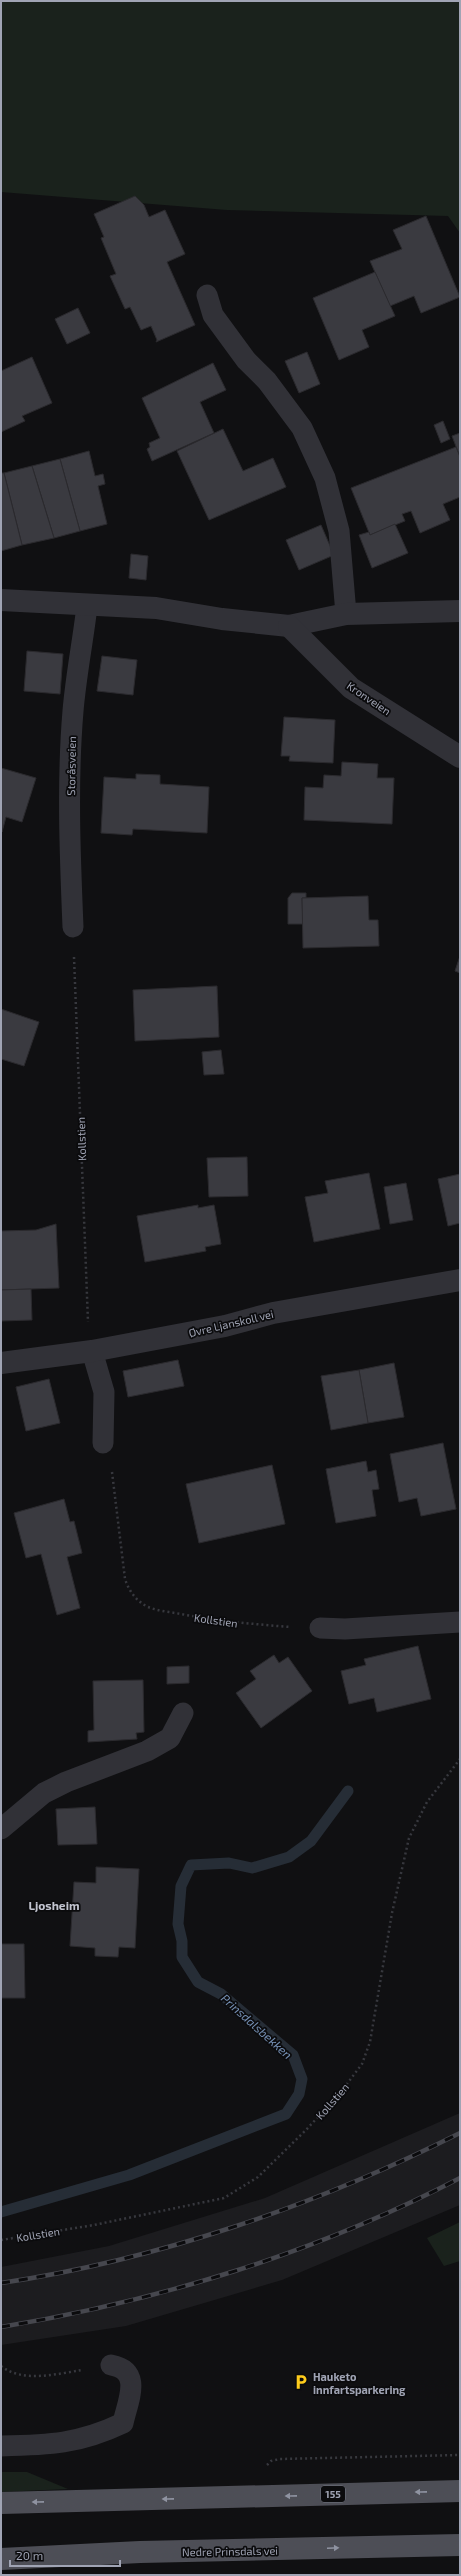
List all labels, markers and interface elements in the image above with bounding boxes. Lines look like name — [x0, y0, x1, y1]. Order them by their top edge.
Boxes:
street label: Kronveien — [345, 679, 393, 717]
street label: Storåsveien — [64, 736, 78, 796]
street label: Kollstien — [74, 1117, 88, 1161]
street label: Øvre Ljanskoll vei — [187, 1307, 275, 1340]
street label: Kollstien — [193, 1611, 239, 1629]
district label: Ljosheim — [28, 1898, 80, 1913]
water label: Prinsdalsbekken — [219, 1991, 295, 2061]
street label: Kollstien — [313, 2080, 351, 2122]
street label: Kollstien — [15, 2224, 61, 2244]
place label: Hauketo innfartsparkering — [313, 2370, 406, 2396]
parking icon: Hauketo innfartsparkering — [292, 2373, 310, 2391]
road number: 155 — [321, 2486, 345, 2502]
one-way arrow — [414, 2489, 427, 2495]
one-way arrow — [285, 2492, 297, 2499]
one-way arrow — [162, 2495, 174, 2502]
one-way arrow — [31, 2499, 44, 2505]
scale bar — [10, 2542, 120, 2568]
street label: Nedre Prinsdals vei — [182, 2544, 278, 2558]
one-way arrow — [327, 2545, 340, 2551]
text: 20 m — [16, 2548, 43, 2562]

